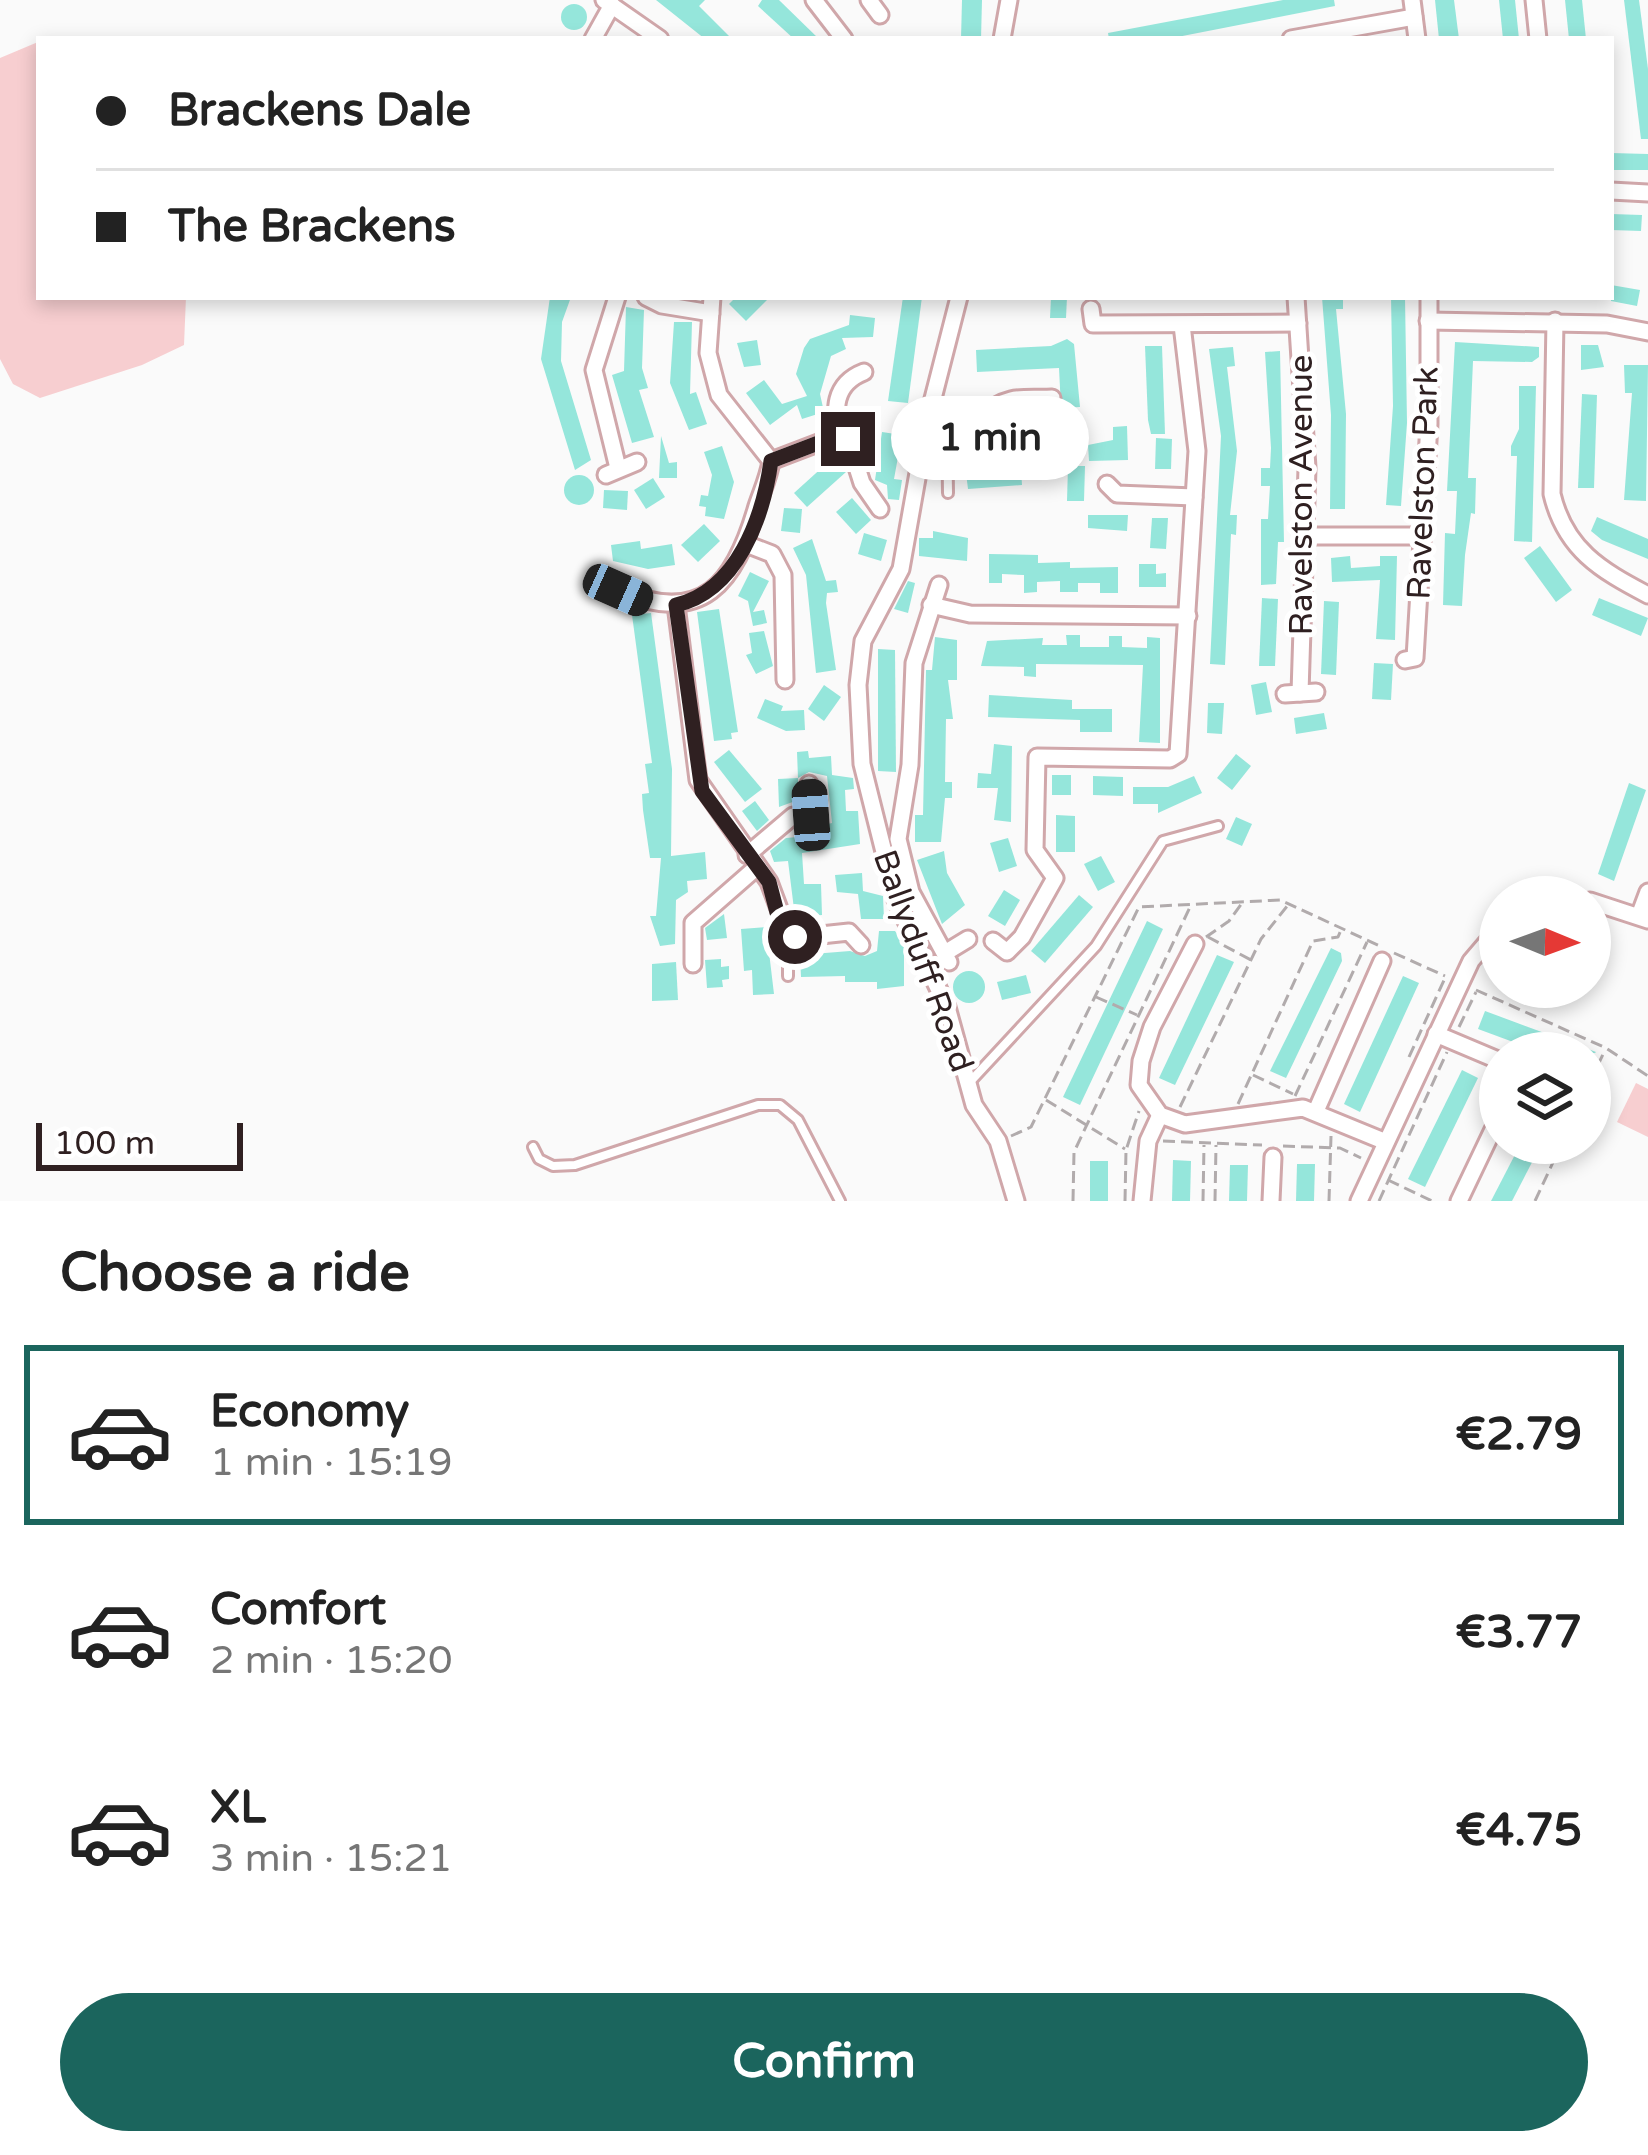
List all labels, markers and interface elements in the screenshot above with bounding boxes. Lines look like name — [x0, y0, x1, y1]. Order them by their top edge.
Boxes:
text: Brackens Dale — [168, 84, 471, 138]
text: The Brackens — [168, 200, 456, 254]
street label: Ravelston Avenue — [1282, 355, 1321, 635]
street label: Ravelston Park — [1399, 366, 1447, 600]
callout: 1 min — [890, 397, 1088, 481]
route end — [821, 412, 875, 466]
text: 1 min — [938, 414, 1042, 461]
car — [578, 559, 658, 621]
car — [791, 778, 831, 852]
street label: Ballyduff Road — [865, 845, 981, 1077]
north arrow — [1479, 876, 1611, 1008]
map controls — [1479, 876, 1611, 1164]
route start — [768, 910, 822, 964]
button: layers — [1479, 1032, 1611, 1164]
scale bar — [36, 1117, 243, 1170]
text: 100 m — [54, 1124, 155, 1163]
text: Choose a ride — [60, 1240, 410, 1305]
icon: car — [66, 1381, 174, 1489]
text: Economy — [210, 1385, 409, 1439]
text: €2.79 — [1455, 1408, 1582, 1462]
text: 1 min · 15:19 — [210, 1439, 452, 1486]
icon: car — [66, 1579, 174, 1687]
text: Comfort — [210, 1583, 386, 1637]
text: €3.77 — [1455, 1606, 1582, 1660]
text: 2 min · 15:20 — [210, 1637, 452, 1684]
icon: car — [66, 1777, 174, 1885]
text: XL — [210, 1781, 266, 1835]
text: €4.75 — [1455, 1804, 1582, 1858]
text: 3 min · 15:21 — [210, 1835, 452, 1882]
button: Confirm — [60, 1993, 1588, 2131]

